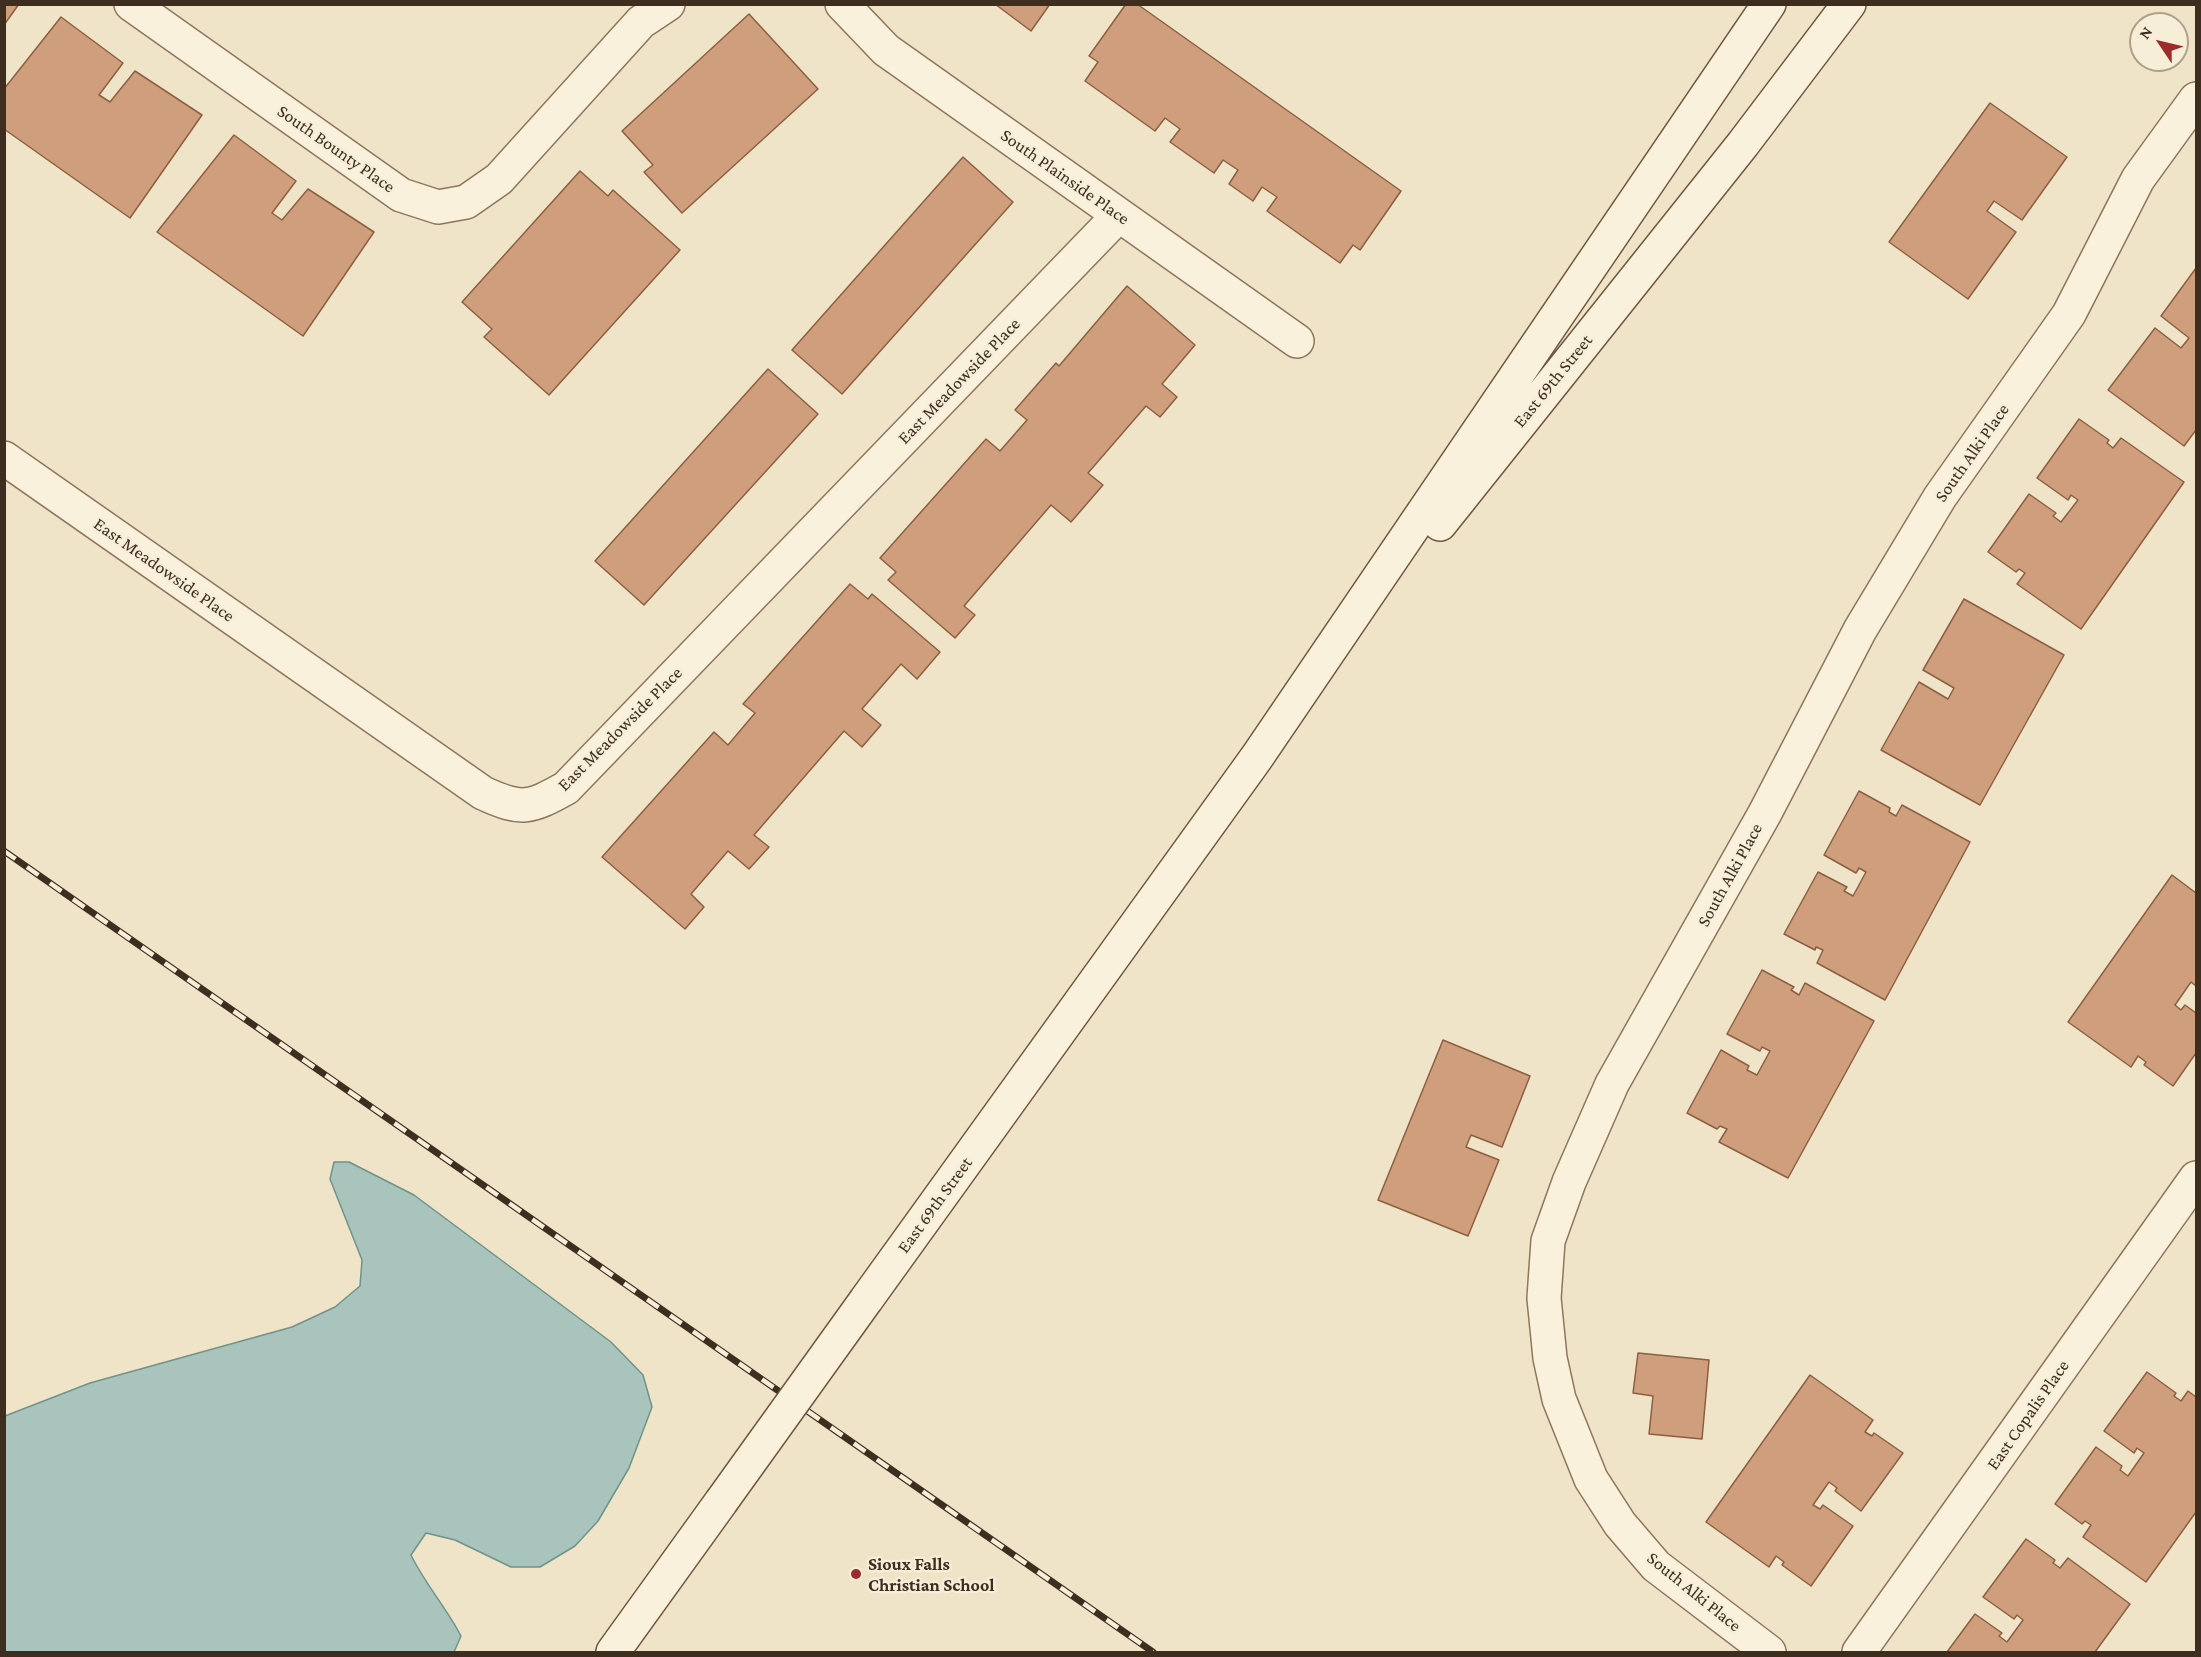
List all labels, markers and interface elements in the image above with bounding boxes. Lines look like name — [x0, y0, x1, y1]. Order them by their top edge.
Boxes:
north arrow — [2129, 12, 2189, 72]
text: N — [2135, 23, 2156, 42]
street label: South Bounty Place — [273, 100, 399, 198]
street label: South Plainside Place — [996, 124, 1134, 230]
street label: East Meadowside Place — [893, 313, 1025, 449]
street label: East 69th Street — [1509, 330, 1597, 432]
street label: South Alki Place — [1930, 400, 2014, 506]
street label: East Meadowside Place — [89, 513, 239, 627]
street label: East Meadowside Place — [553, 662, 687, 796]
street label: South Alki Place — [1693, 820, 1767, 930]
street label: East 69th Street — [893, 1153, 977, 1257]
street label: East Copalis Place — [1982, 1356, 2074, 1474]
street label: South Alki Place — [1643, 1547, 1745, 1637]
place label: Sioux Falls Christian School — [868, 1553, 995, 1596]
marker: Sioux Falls Christian School — [849, 1567, 863, 1581]

